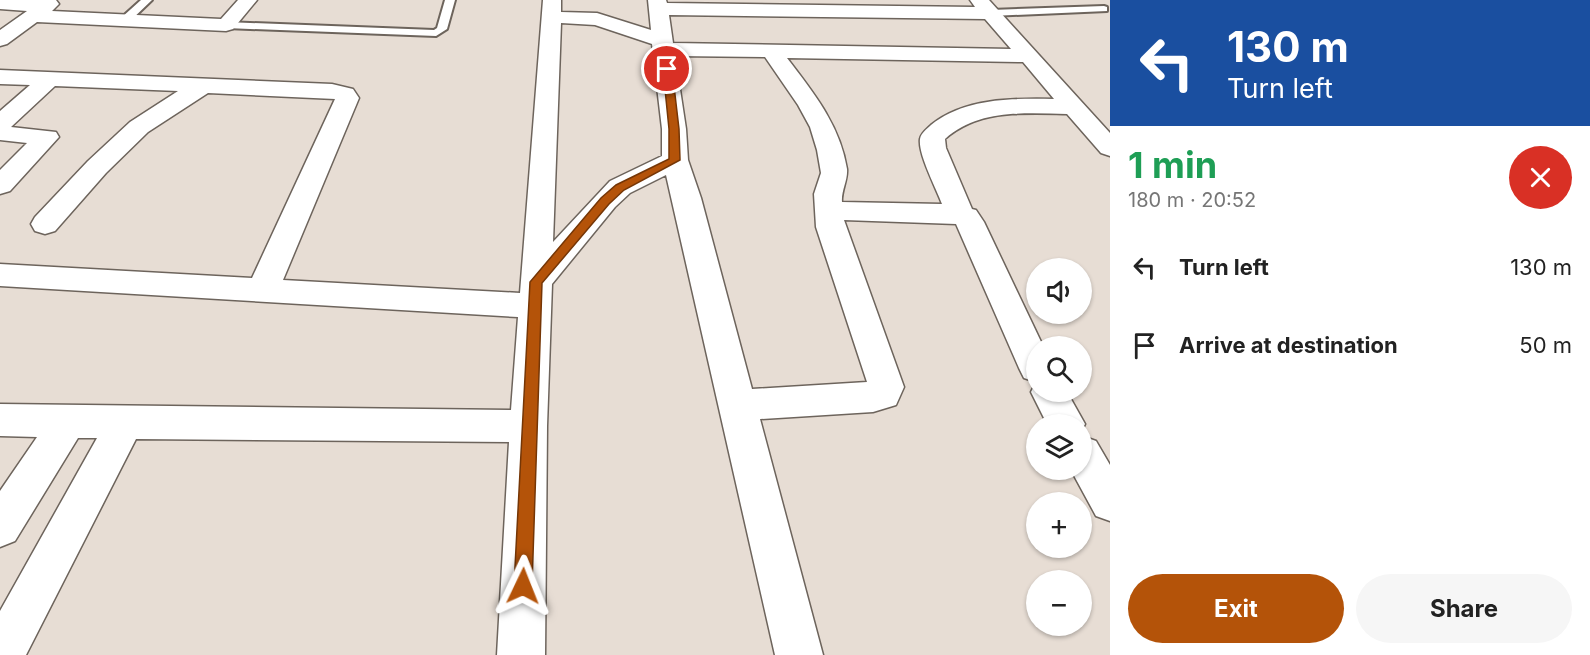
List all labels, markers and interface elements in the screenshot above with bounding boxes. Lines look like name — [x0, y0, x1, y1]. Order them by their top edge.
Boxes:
text: 130 m — [1227, 21, 1349, 72]
icon: left — [1128, 24, 1206, 102]
pin — [641, 43, 692, 94]
icon: arrive — [650, 52, 683, 85]
text: Turn left — [1227, 72, 1333, 105]
text: 1 min — [1128, 143, 1217, 187]
button: close — [1509, 146, 1572, 209]
text: 180 m · 20:52 — [1128, 188, 1256, 212]
icon: left — [1128, 251, 1161, 284]
text: Turn left — [1179, 254, 1269, 280]
text: 130 m — [1510, 254, 1572, 280]
map controls — [1026, 258, 1092, 636]
button: sound — [1026, 258, 1092, 324]
icon: arrive — [1128, 329, 1161, 362]
text: Arrive at destination — [1179, 332, 1398, 358]
text: 50 m — [1519, 332, 1572, 358]
button: search — [1026, 336, 1092, 402]
button: layers — [1026, 414, 1092, 480]
button: + — [1026, 492, 1092, 558]
position arrow — [491, 554, 555, 618]
button: − — [1026, 570, 1092, 636]
button: Exit — [1128, 574, 1344, 643]
button: Share — [1356, 574, 1572, 643]

